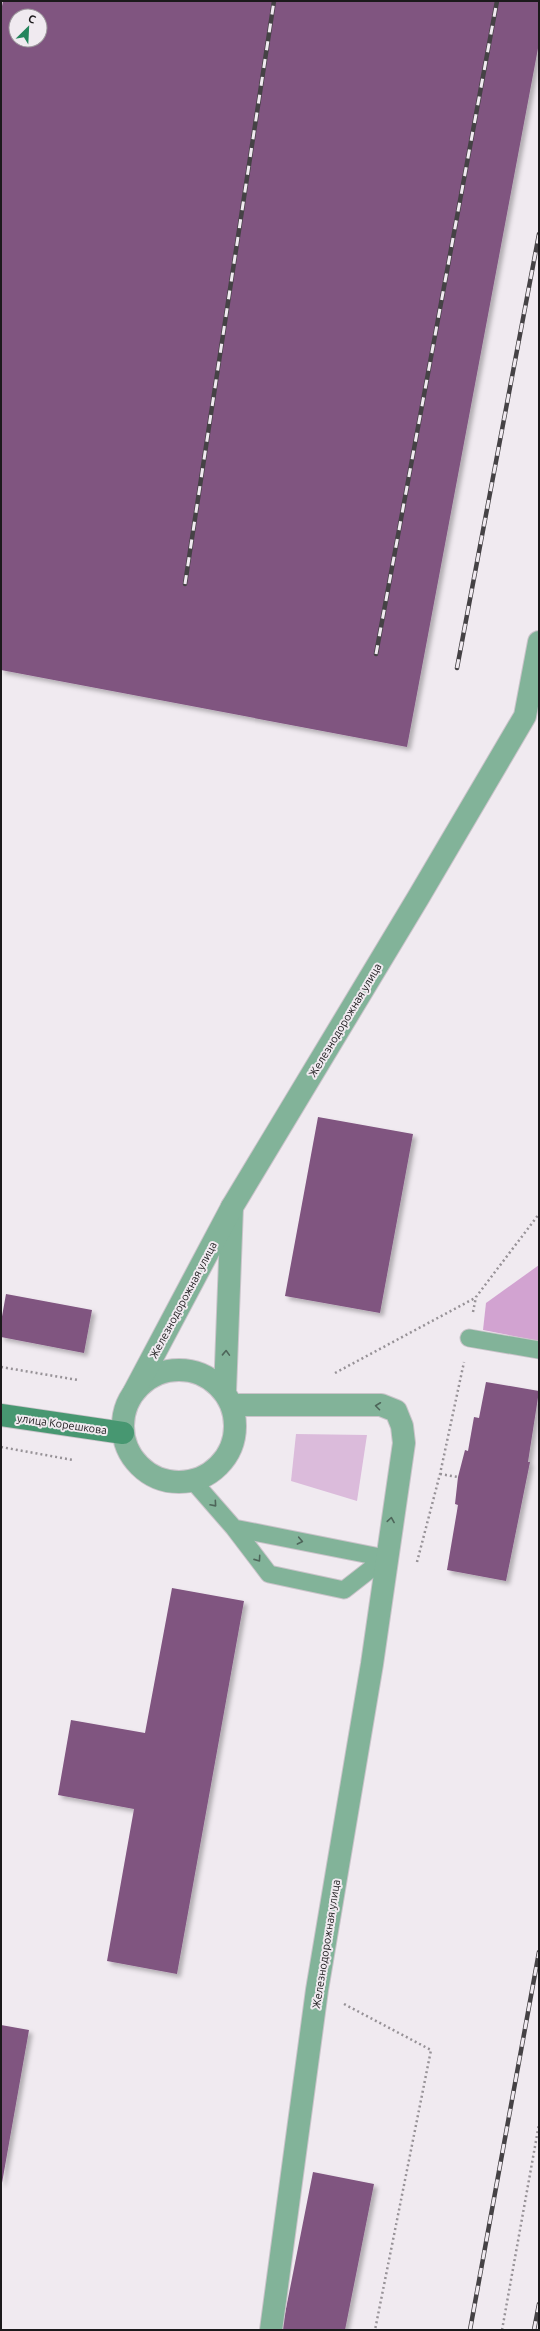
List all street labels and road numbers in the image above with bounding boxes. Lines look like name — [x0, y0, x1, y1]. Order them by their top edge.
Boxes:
street label: Железнодорожная улица — [306, 961, 384, 1079]
street label: Железнодорожная улица — [147, 1240, 219, 1360]
street label: улица Корешкова — [16, 1412, 108, 1436]
street label: Железнодорожная улица — [310, 1879, 342, 2009]

